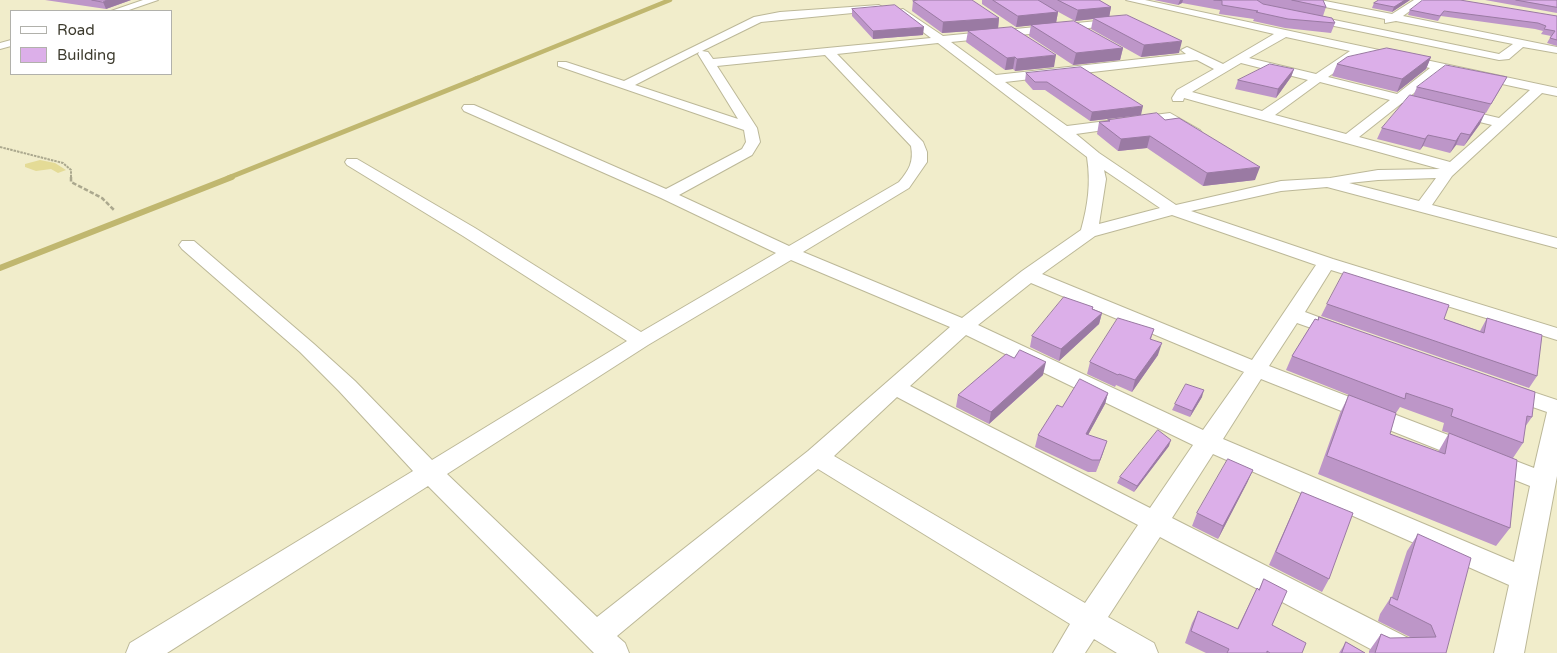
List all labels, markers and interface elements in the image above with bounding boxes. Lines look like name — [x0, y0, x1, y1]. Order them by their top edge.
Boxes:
legend — [10, 10, 172, 75]
text: Road — [57, 21, 95, 39]
text: Building — [57, 46, 116, 64]

